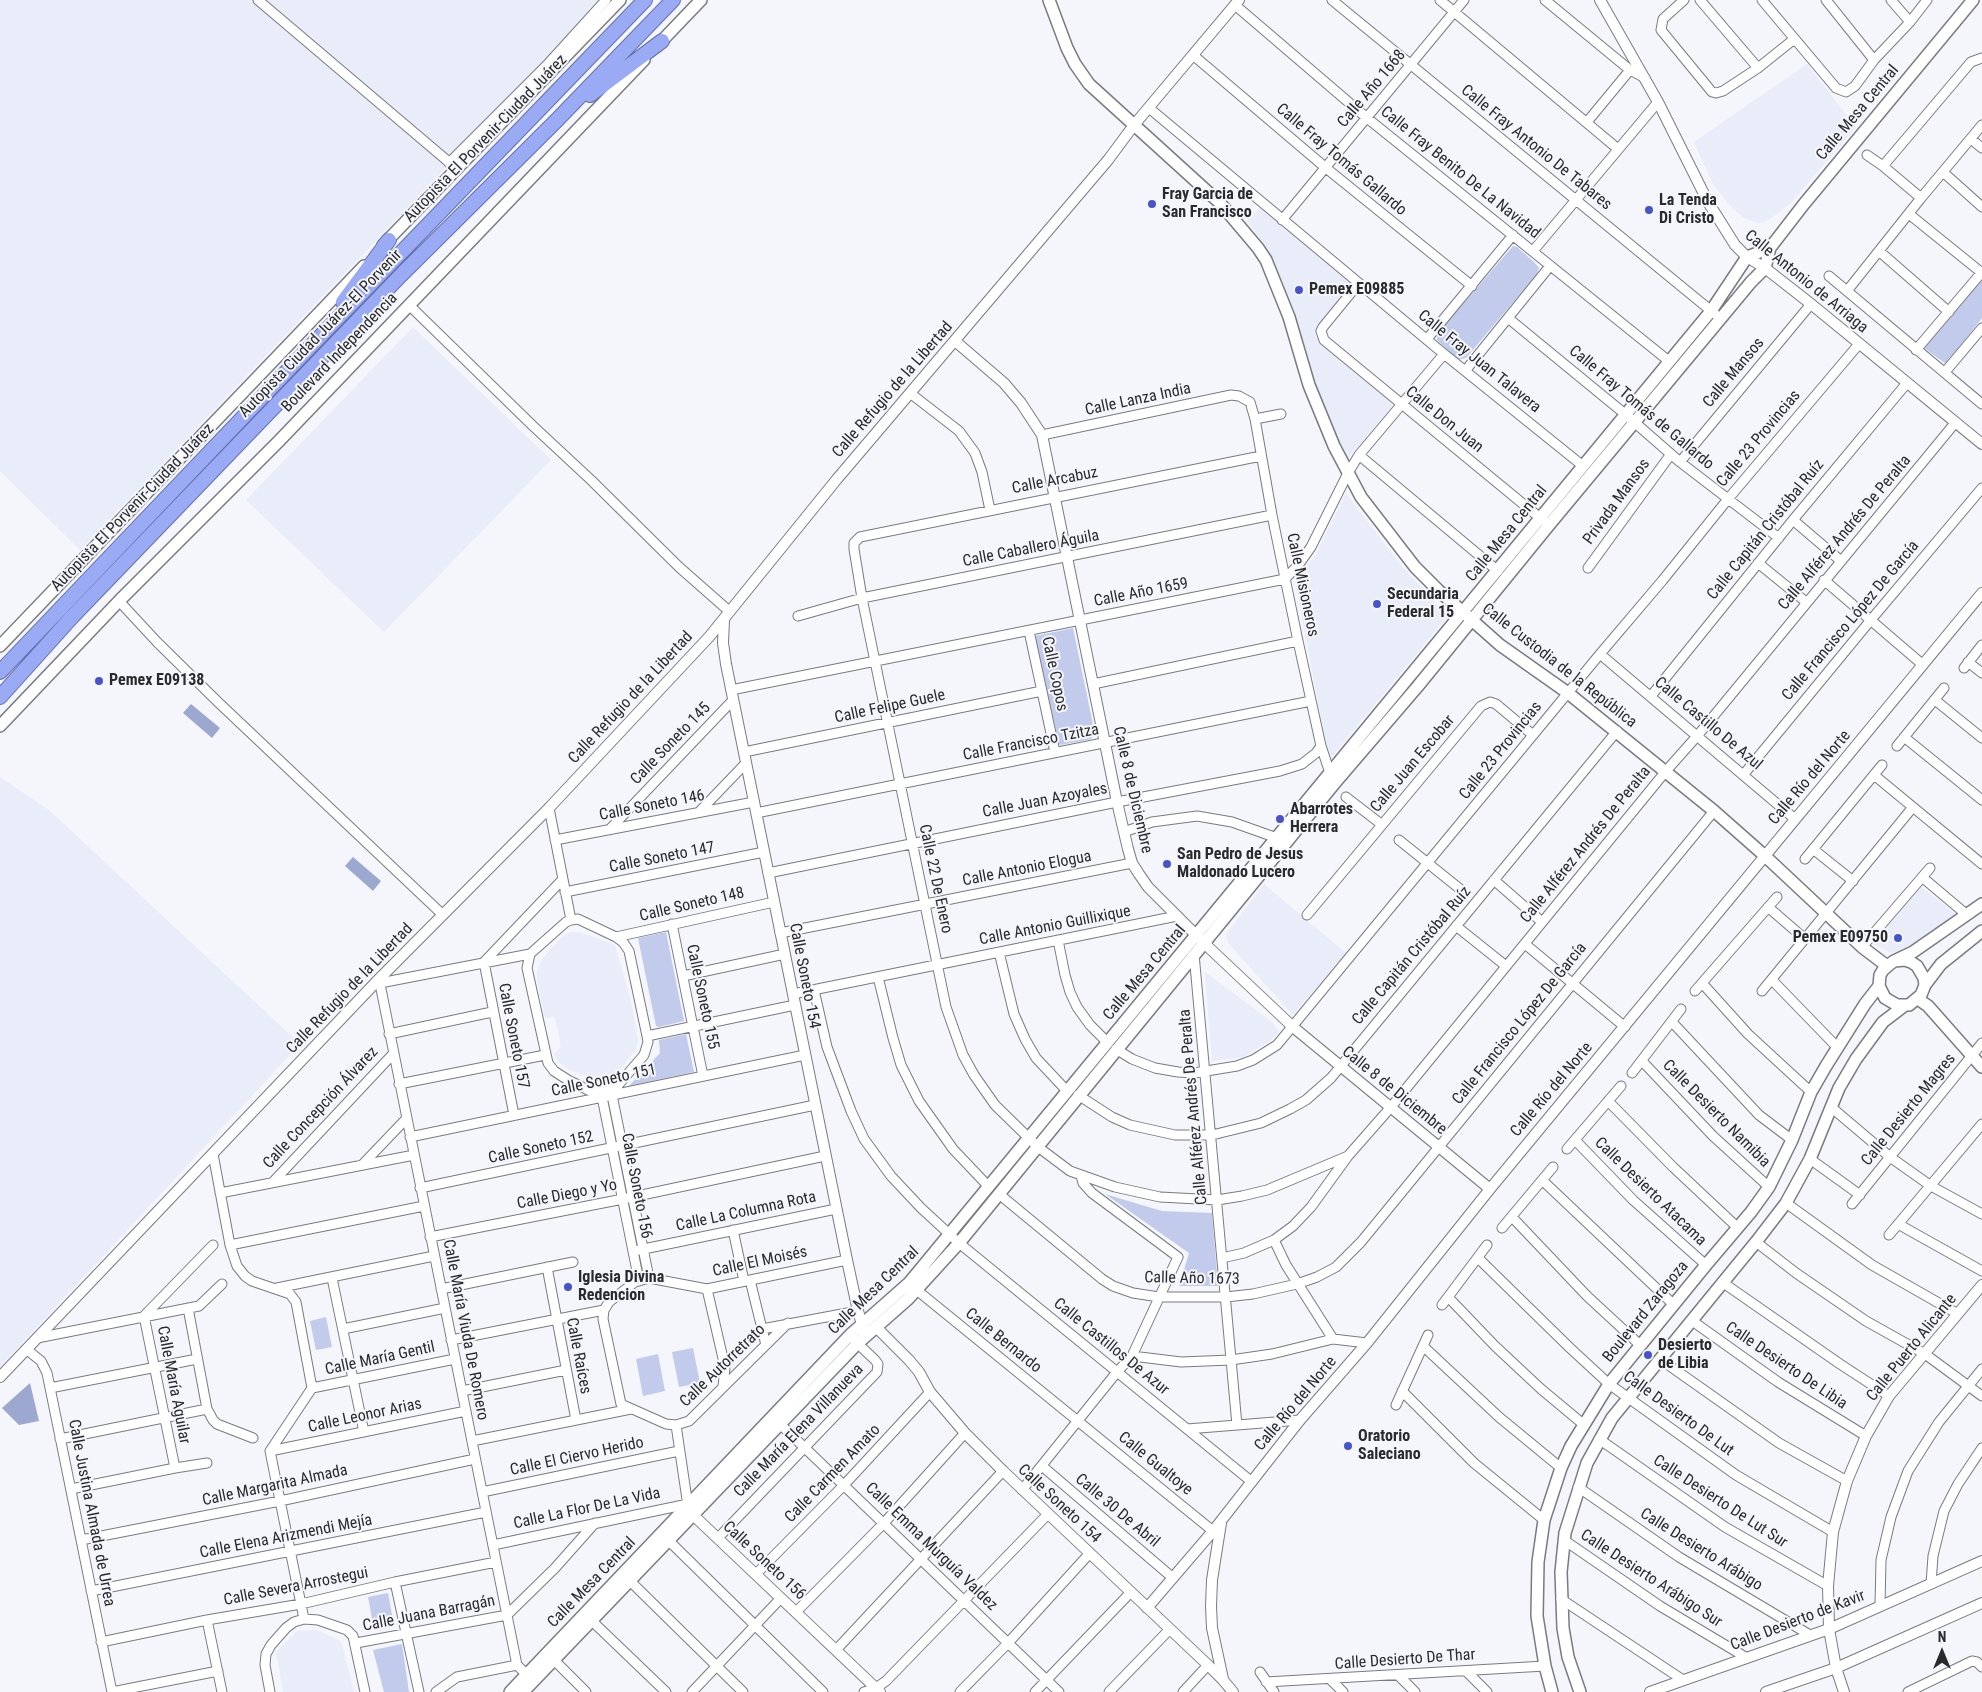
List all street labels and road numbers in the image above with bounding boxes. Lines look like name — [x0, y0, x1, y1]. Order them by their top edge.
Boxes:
street label: Calle Año 1668 — [1334, 46, 1410, 132]
street label: Autopista El Porvenir-Ciudad Juárez — [401, 51, 571, 227]
street label: Calle Mesa Central — [1813, 61, 1903, 165]
street label: Calle Fray Antonio De Tabares — [1457, 81, 1615, 215]
street label: Calle Fray Tomás Gallardo — [1272, 100, 1410, 220]
street label: Calle Fray Benito De La Navidad — [1376, 103, 1544, 243]
street label: Calle Antonio de Arriaga — [1741, 226, 1871, 338]
street label: Autopista Ciudad Juárez-El Porvenir — [236, 246, 406, 422]
street label: Boulevard Independencia — [278, 289, 402, 417]
street label: Calle Fray Juan Talavera — [1414, 307, 1544, 417]
street label: Calle Refugio de la Libertad — [829, 318, 957, 462]
street label: Calle Mansos — [1699, 334, 1769, 412]
street label: Calle Fray Tomás de Gallardo — [1565, 342, 1717, 474]
street label: Calle Lanza India — [1083, 379, 1193, 421]
street label: Calle Don Juan — [1401, 383, 1487, 457]
street label: Calle 23 Provincias — [1713, 387, 1805, 491]
street label: Autopista El Porvenir-Ciudad Juárez — [48, 420, 218, 596]
street label: Calle Alférez Andrés De Peralta — [1775, 452, 1915, 614]
street label: Privada Mansos — [1579, 455, 1655, 549]
street label: Calle Capitán Cristóbal Ruíz — [1704, 456, 1828, 604]
street label: Calle Arcabuz — [1011, 463, 1099, 499]
street label: Calle Mesa Central — [1462, 482, 1552, 586]
street label: Calle Caballero Águila — [961, 526, 1101, 572]
street label: Calle Misioneros — [1282, 532, 1322, 638]
street label: Calle Francisco López De García — [1778, 537, 1924, 705]
street label: Calle Año 1659 — [1092, 574, 1190, 612]
street label: Calle Custodia de la República — [1478, 600, 1640, 732]
street label: Calle Refugio de la Libertad — [565, 628, 697, 768]
street label: Calle Copos — [1037, 635, 1071, 713]
street label: Calle Castillo De Azul — [1650, 673, 1766, 775]
street label: Calle Felipe Guele — [833, 686, 947, 728]
street label: Calle 23 Provincias — [1456, 698, 1546, 804]
street label: Calle Soneto 145 — [627, 699, 715, 789]
street label: Calle Juan Escobar — [1367, 712, 1459, 816]
street label: Calle Francisco Tzitza — [961, 720, 1101, 766]
street label: Calle 8 de Diciembre — [1108, 725, 1156, 855]
street label: Calle Río del Norte — [1765, 727, 1855, 829]
street label: Calle Alférez Andrés De Peralta — [1517, 763, 1655, 927]
street label: Calle Juan Azoyales — [981, 779, 1109, 823]
street label: Calle Soneto 146 — [598, 786, 706, 826]
street label: Calle 22 De Enero — [914, 823, 956, 935]
street label: Calle Soneto 147 — [608, 838, 716, 878]
street label: Calle Antonio Elogua — [961, 847, 1093, 891]
street label: Calle Capitán Cristóbal Ruíz — [1348, 883, 1476, 1029]
street label: Calle Soneto 148 — [638, 884, 746, 926]
street label: Calle Antonio Guillixique — [978, 902, 1132, 950]
street label: Calle Refugio de la Libertad — [283, 920, 417, 1058]
street label: Calle Mesa Central — [1100, 921, 1190, 1025]
street label: Calle Soneto 154 — [784, 922, 824, 1030]
street label: Calle Francisco López De García — [1449, 939, 1591, 1109]
street label: Calle Soneto 155 — [682, 943, 722, 1051]
street label: Calle Soneto 157 — [493, 982, 533, 1090]
street label: Calle Alférez Andrés De Peralta — [1176, 1008, 1212, 1206]
street label: Calle Río del Norte — [1507, 1039, 1597, 1141]
street label: Calle Concepción Álvarez — [259, 1043, 383, 1173]
street label: Calle 8 de Diciembre — [1338, 1043, 1450, 1139]
street label: Calle Desierto Magres — [1858, 1050, 1960, 1170]
street label: Calle Desierto Namibia — [1658, 1056, 1774, 1172]
street label: Calle Soneto 151 — [550, 1061, 658, 1101]
street label: Calle Soneto 152 — [487, 1128, 595, 1168]
street label: Calle Soneto 156 — [616, 1132, 656, 1240]
street label: Calle Desierto Atacama — [1590, 1134, 1710, 1250]
street label: Calle Diego y Yo — [515, 1176, 619, 1214]
street label: Calle La Columna Rota — [674, 1188, 818, 1236]
street label: Calle María Viuda De Romero — [438, 1238, 492, 1422]
street label: Calle El Moisés — [711, 1243, 809, 1281]
street label: Calle Mesa Central — [825, 1243, 923, 1339]
street label: Boulevard Zaragoza — [1599, 1257, 1693, 1367]
street label: Calle Año 1673 — [1144, 1269, 1240, 1289]
street label: Calle Puerto Alicante — [1863, 1290, 1961, 1406]
street label: Calle Castillos De Azur — [1049, 1294, 1173, 1400]
street label: Calle Bernardo — [961, 1304, 1045, 1378]
street label: Calle Raíces — [561, 1316, 595, 1396]
street label: Calle Desierto De Libia — [1721, 1318, 1851, 1414]
street label: Calle Autorretrato — [676, 1320, 770, 1412]
street label: Calle María Aguilar — [152, 1324, 194, 1446]
street label: Calle María Gentil — [323, 1338, 437, 1380]
street label: Calle Río del Norte — [1251, 1353, 1341, 1455]
street label: Calle María Elena Villanueva — [730, 1360, 868, 1502]
street label: Calle Desierto De Lut — [1619, 1367, 1737, 1461]
street label: Calle Leonor Arias — [307, 1395, 423, 1437]
street label: Calle Justina Almada de Urrea — [63, 1418, 119, 1608]
street label: Calle Carmen Amato — [781, 1421, 885, 1527]
street label: Calle Gualtoye — [1114, 1428, 1196, 1500]
street label: Calle El Ciervo Herido — [508, 1433, 646, 1481]
street label: Calle Desierto De Lut Sur — [1649, 1451, 1791, 1553]
street label: Calle Margarita Almada — [201, 1461, 349, 1511]
street label: Calle Soneto 154 — [1013, 1461, 1105, 1547]
street label: Calle 30 De Abril — [1071, 1470, 1163, 1552]
street label: Calle Emma Murguía Valdez — [861, 1479, 1001, 1615]
street label: Calle La Flor De La Vida — [512, 1484, 662, 1534]
street label: Calle Desierto Arábigo — [1636, 1505, 1766, 1595]
street label: Calle Elena Arizmendi Mejía — [198, 1511, 374, 1563]
street label: Calle Soneto 156 — [718, 1518, 810, 1604]
street label: Calle Desierto Arábigo Sur — [1576, 1526, 1726, 1632]
street label: Calle Mesa Central — [544, 1534, 640, 1632]
street label: Calle Severa Arrostegui — [222, 1564, 370, 1610]
street label: Calle Desierto de Kavir — [1728, 1586, 1868, 1656]
street label: Calle Juana Barragán — [361, 1592, 497, 1636]
street label: Calle Desierto De Thar — [1334, 1646, 1476, 1674]

